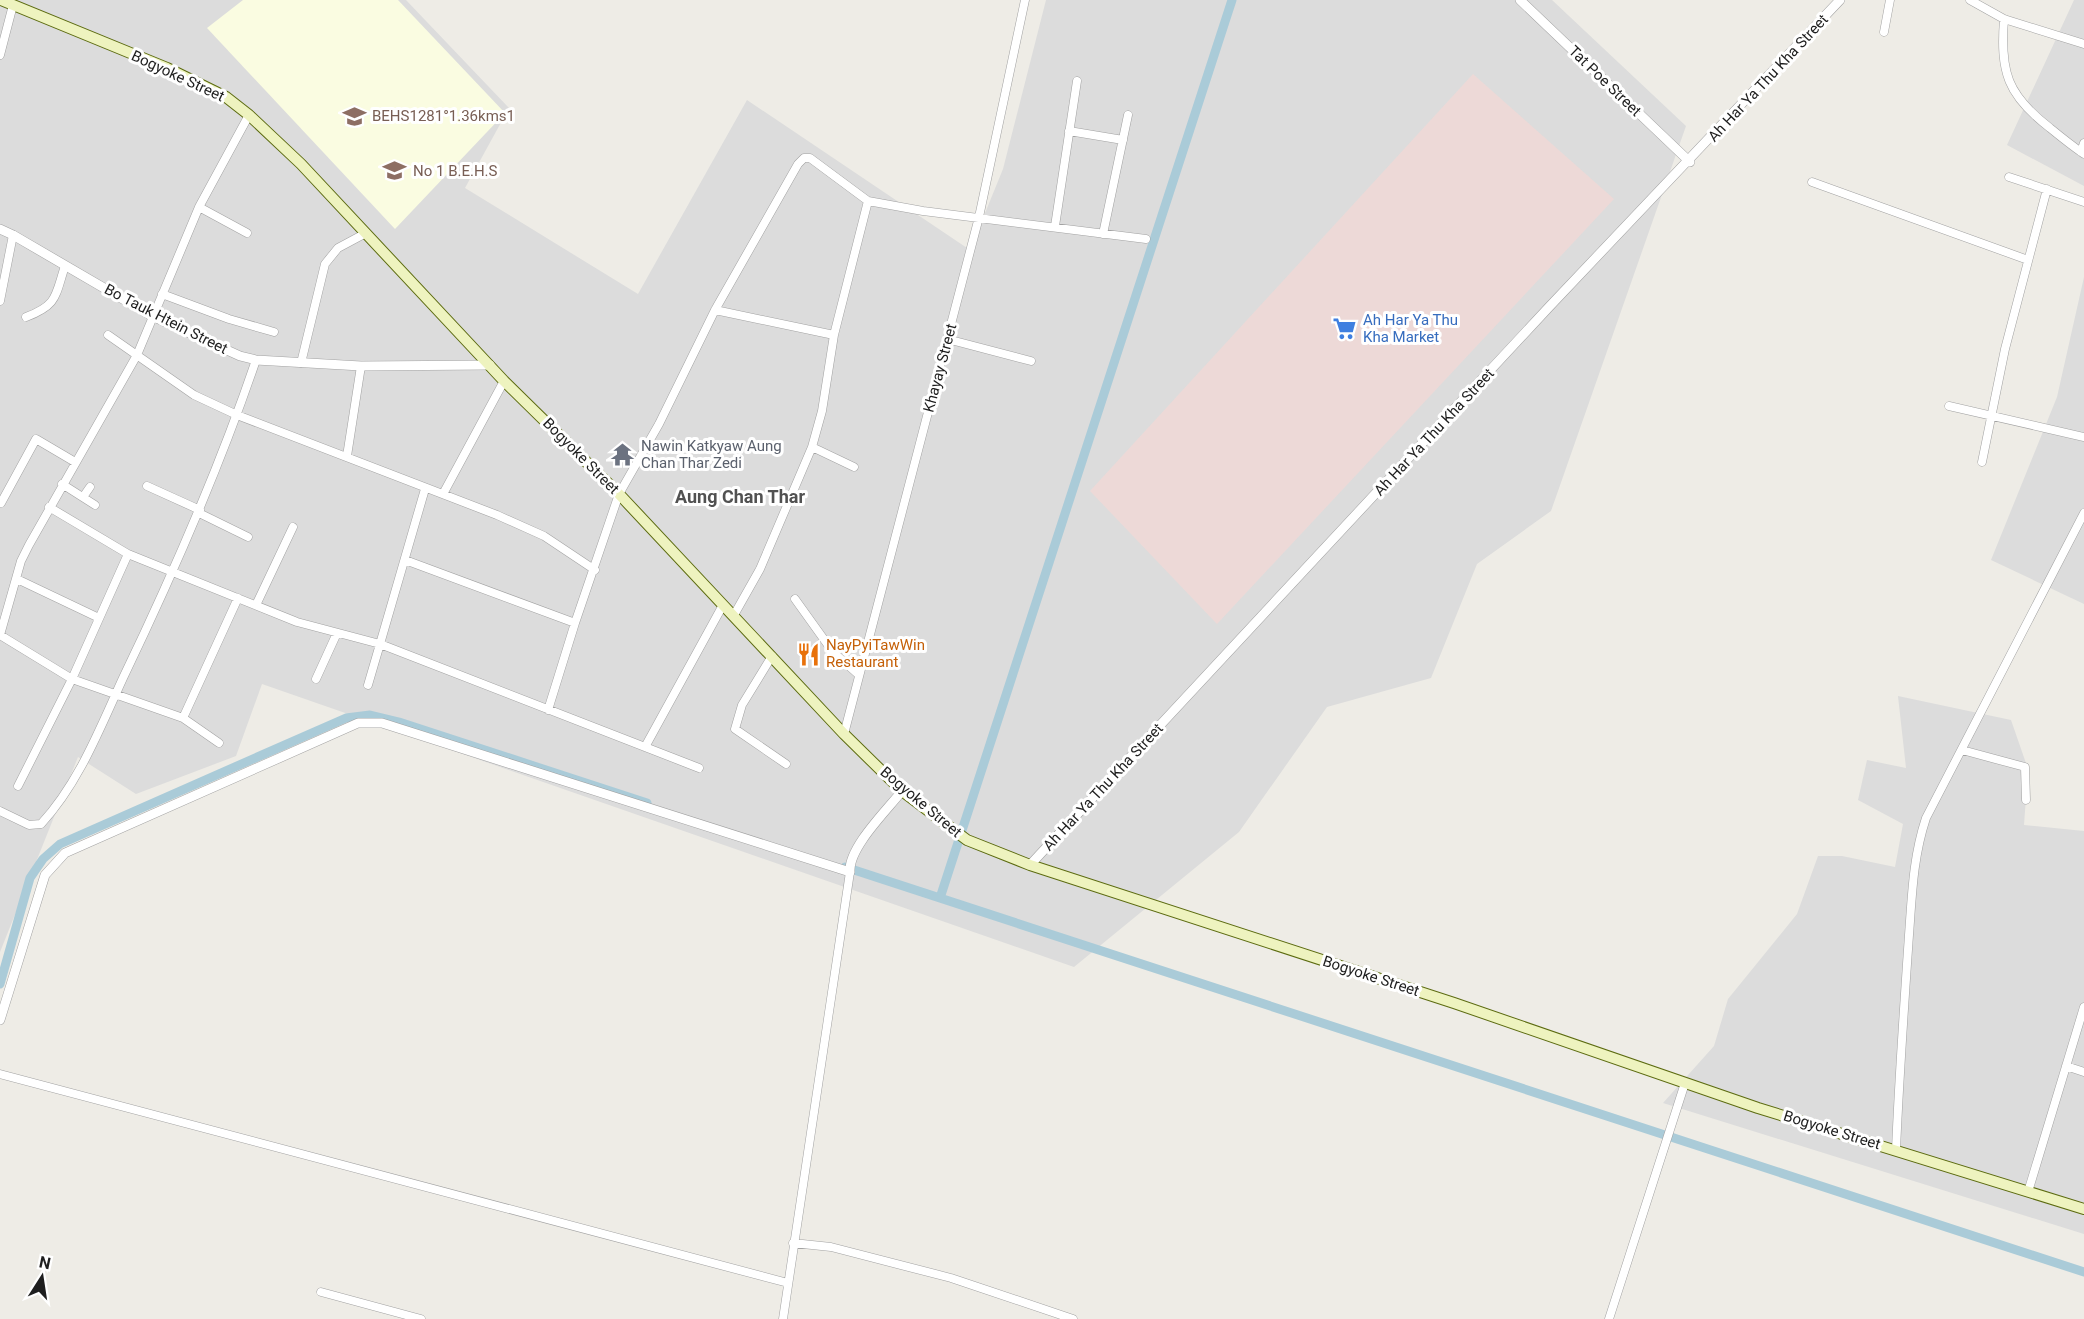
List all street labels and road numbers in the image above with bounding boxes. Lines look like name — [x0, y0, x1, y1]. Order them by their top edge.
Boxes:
street label: Ah Har Ya Thu Kha Street — [1704, 10, 1832, 146]
street label: Tat Poe Street — [1565, 42, 1645, 120]
street label: Bogyoke Street — [129, 47, 227, 105]
street label: Bo Tauk Htein Street — [101, 280, 231, 358]
street label: Khayay Street — [920, 322, 961, 414]
street label: Ah Har Ya Thu Kha Street — [1370, 364, 1498, 500]
street label: Bogyoke Street — [539, 414, 623, 498]
street label: Ah Har Ya Thu Kha Street — [1039, 719, 1167, 855]
street label: Bogyoke Street — [877, 763, 965, 841]
street label: Bogyoke Street — [1320, 952, 1422, 1000]
street label: Bogyoke Street — [1781, 1107, 1883, 1153]

